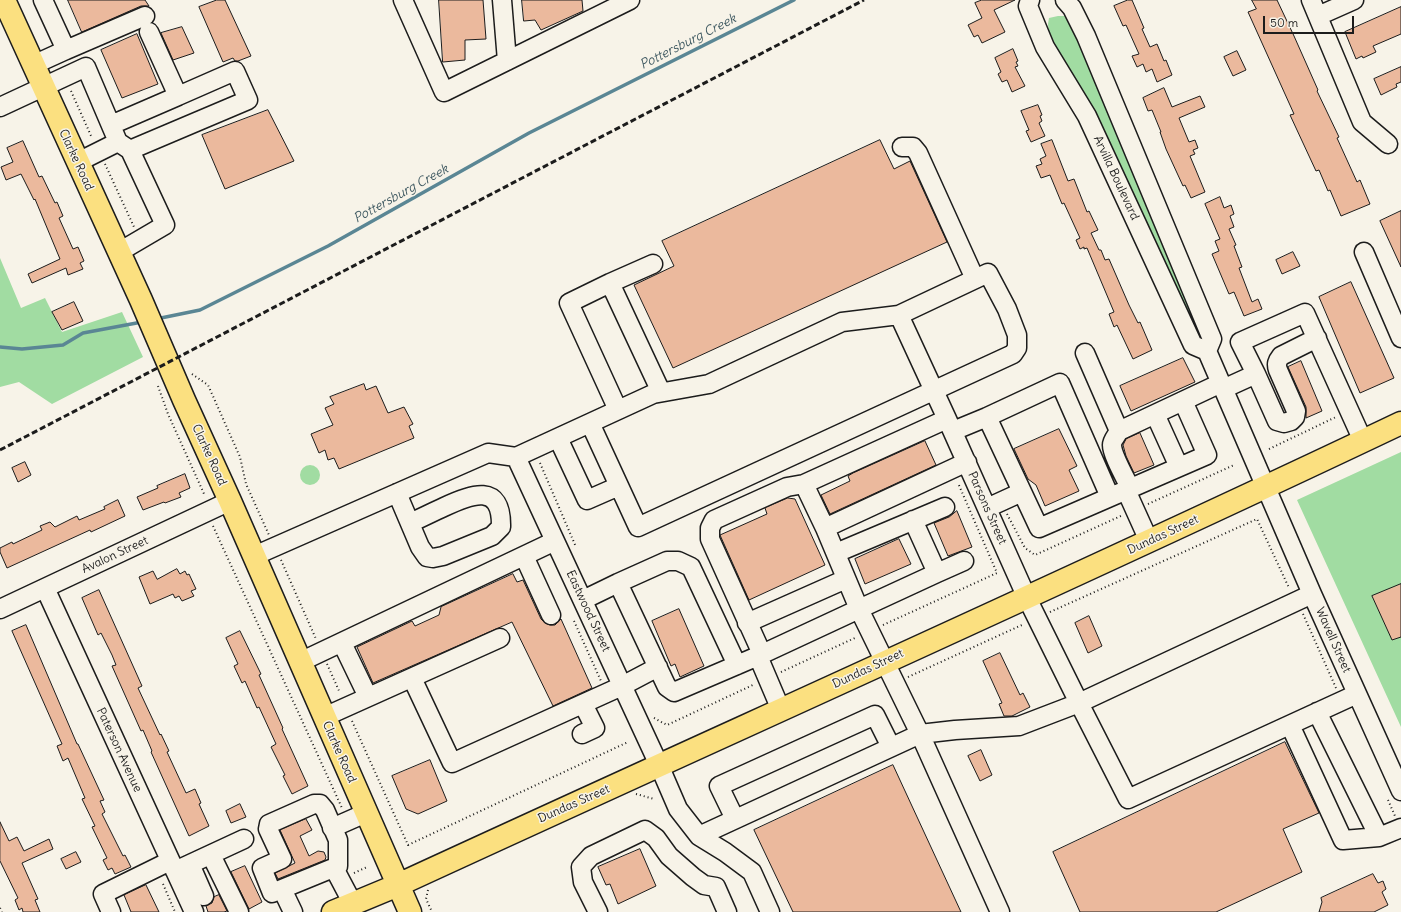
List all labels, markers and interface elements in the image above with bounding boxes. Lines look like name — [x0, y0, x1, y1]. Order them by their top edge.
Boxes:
scale bar — [1265, 8, 1356, 34]
water label: Pottersburg Creek — [637, 11, 739, 73]
text: 50 m — [1270, 15, 1298, 30]
street label: Clarke Road — [56, 127, 96, 193]
street label: Arvilla Boulevard — [1090, 134, 1142, 222]
water label: Pottersburg Creek — [351, 162, 451, 226]
street label: Clarke Road — [189, 422, 229, 488]
street label: Parsons Street — [965, 469, 1009, 547]
street label: Dundas Street — [1125, 512, 1201, 558]
street label: Avalon Street — [80, 533, 150, 577]
street label: Eastwood Street — [563, 568, 613, 654]
street label: Wavell Street — [1312, 605, 1354, 675]
street label: Dundas Street — [830, 646, 906, 692]
street label: Paterson Avenue — [93, 706, 145, 794]
street label: Clarke Road — [319, 719, 359, 785]
street label: Dundas Street — [536, 782, 612, 826]

